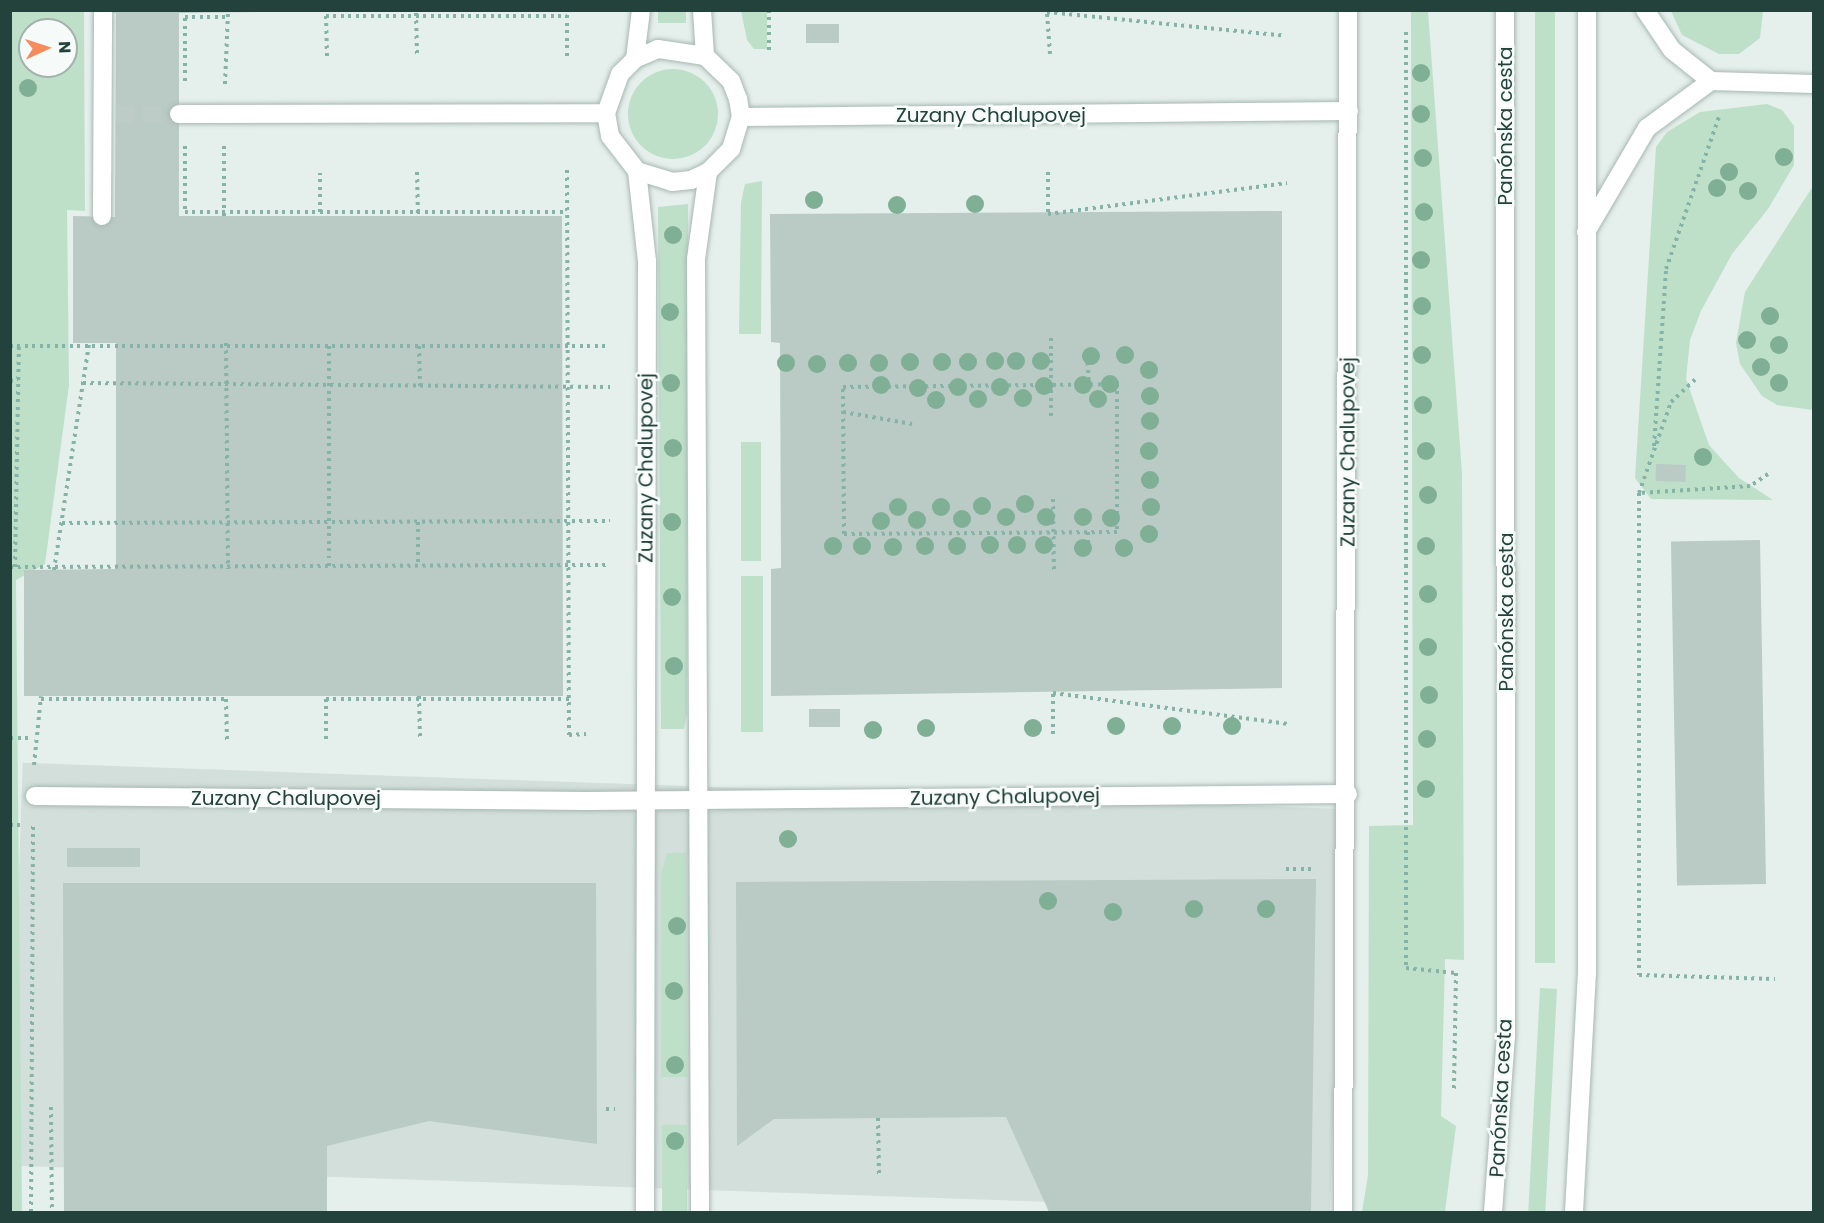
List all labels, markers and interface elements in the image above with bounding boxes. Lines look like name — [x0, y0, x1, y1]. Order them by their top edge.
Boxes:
north arrow — [18, 18, 78, 78]
text: N — [53, 41, 76, 54]
street label: Panónska cesta — [1493, 47, 1517, 205]
street label: Zuzany Chalupovej — [896, 103, 1086, 127]
street label: Zuzany Chalupovej — [1336, 357, 1360, 547]
street label: Zuzany Chalupovej — [634, 373, 658, 563]
street label: Panónska cesta — [1494, 533, 1518, 691]
street label: Zuzany Chalupovej — [910, 783, 1100, 811]
street label: Zuzany Chalupovej — [191, 786, 381, 810]
street label: Panónska cesta — [1485, 1018, 1517, 1178]

